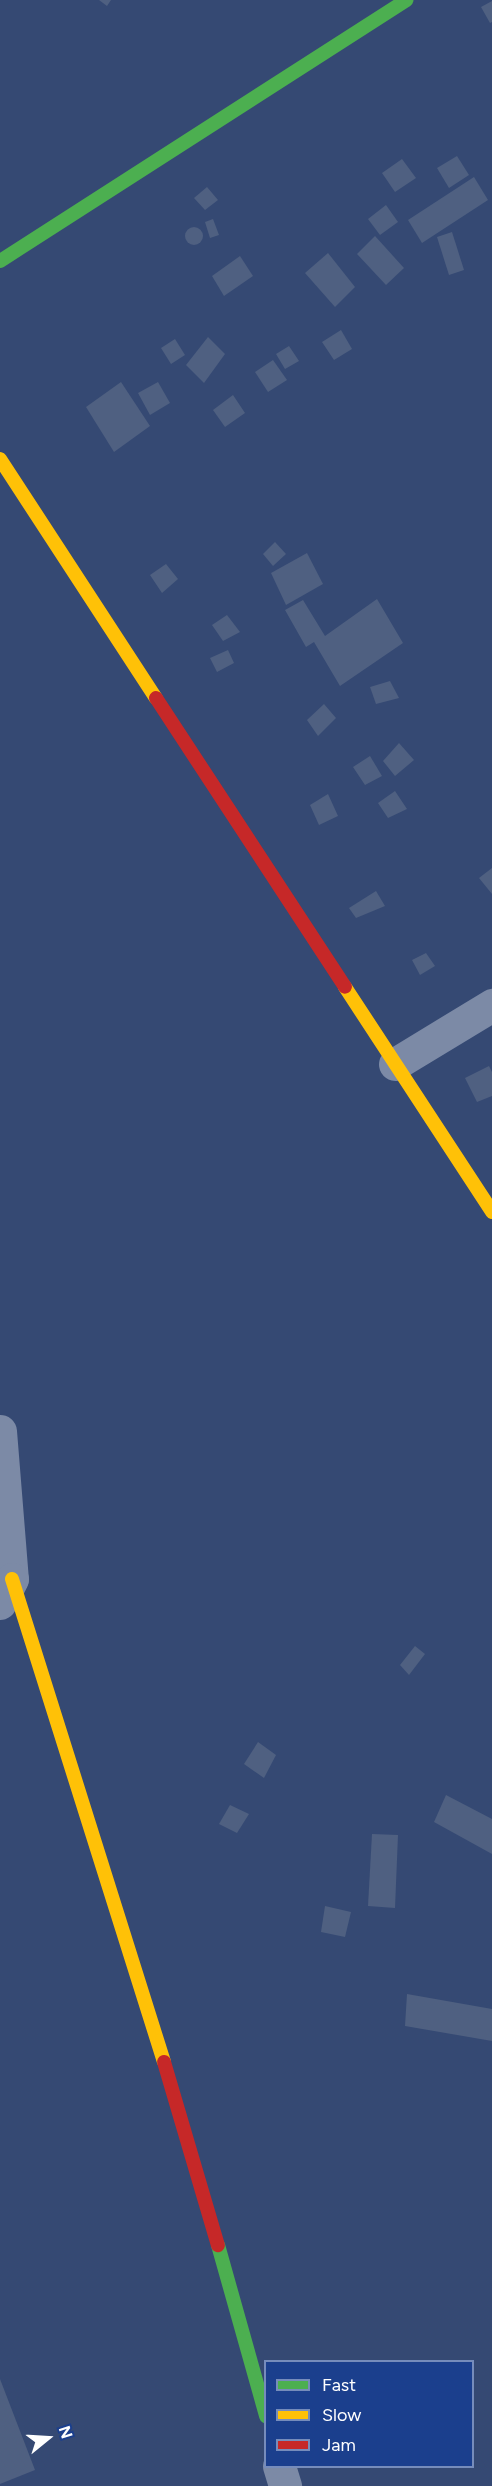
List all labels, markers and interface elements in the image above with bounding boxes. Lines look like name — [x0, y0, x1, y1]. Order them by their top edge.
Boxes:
legend — [264, 2360, 474, 2468]
text: Fast — [322, 2374, 356, 2396]
text: Slow — [322, 2404, 361, 2426]
north arrow — [18, 2408, 78, 2468]
text: N — [55, 2423, 77, 2441]
text: Jam — [322, 2434, 356, 2456]

